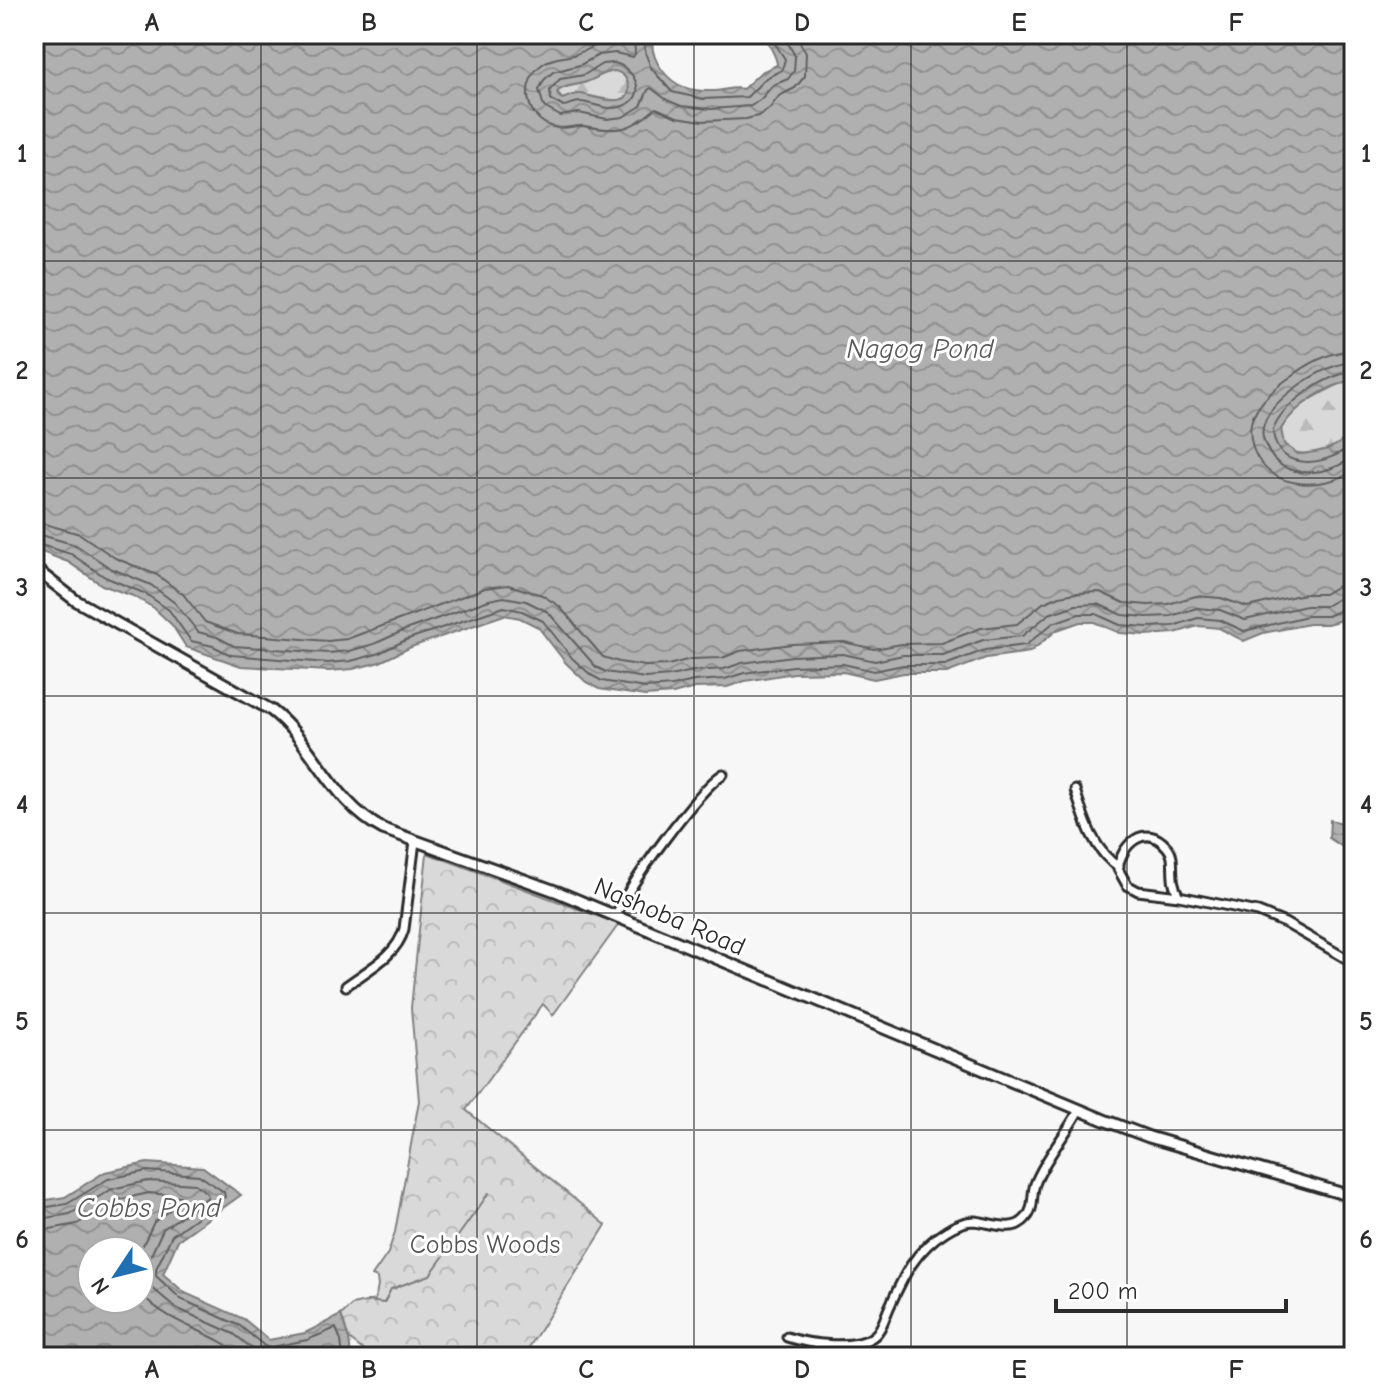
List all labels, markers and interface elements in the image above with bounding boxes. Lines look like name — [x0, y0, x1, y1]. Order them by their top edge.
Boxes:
text: A — [145, 8, 160, 38]
text: B — [361, 8, 377, 38]
text: C — [578, 8, 594, 38]
text: D — [794, 8, 810, 38]
text: E — [1011, 8, 1027, 38]
text: F — [1228, 8, 1244, 38]
text: 1 — [17, 139, 27, 169]
text: 1 — [1361, 139, 1371, 169]
water label: Nagog Pond — [846, 333, 995, 365]
text: 2 — [16, 356, 28, 386]
text: 2 — [1360, 356, 1372, 386]
text: 3 — [16, 573, 28, 603]
text: 3 — [1360, 573, 1372, 603]
text: 4 — [16, 790, 28, 820]
text: 4 — [1360, 790, 1372, 820]
street label: Nashoba Road — [590, 872, 750, 962]
text: 5 — [15, 1007, 29, 1037]
text: 5 — [1359, 1007, 1373, 1037]
water label: Cobbs Pond — [77, 1192, 222, 1224]
text: 6 — [15, 1225, 29, 1255]
text: 6 — [1359, 1225, 1373, 1255]
park label: Cobbs Woods — [410, 1230, 560, 1260]
north arrow — [76, 1235, 156, 1315]
scale bar — [1056, 1263, 1286, 1313]
text: N — [86, 1273, 115, 1299]
text: 200 m — [1068, 1277, 1138, 1305]
text: A — [145, 1355, 160, 1385]
text: B — [361, 1355, 377, 1385]
text: C — [578, 1355, 594, 1385]
text: D — [794, 1355, 810, 1385]
text: E — [1011, 1355, 1027, 1385]
text: F — [1228, 1355, 1244, 1385]

